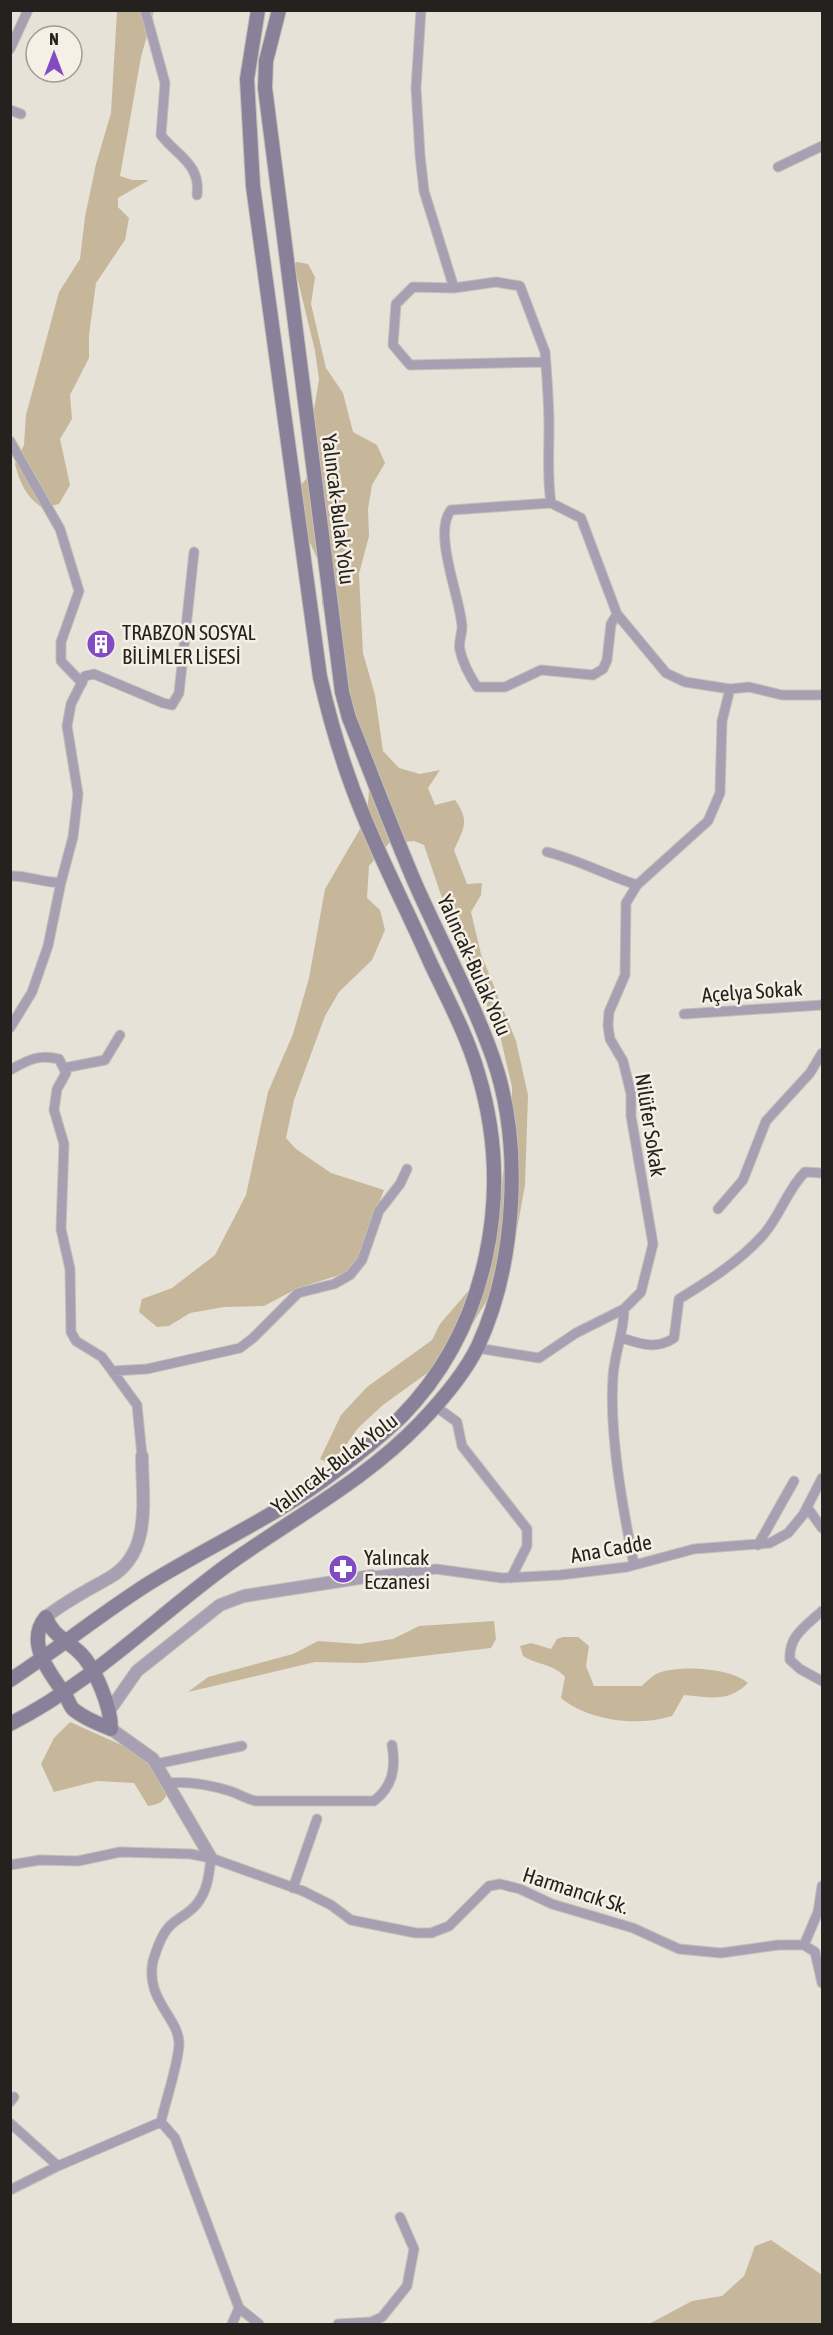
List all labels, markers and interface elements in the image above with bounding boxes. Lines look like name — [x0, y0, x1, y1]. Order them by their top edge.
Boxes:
north arrow — [24, 24, 84, 84]
text: N — [49, 30, 59, 48]
street label: Yalıncak-Bulak Yolu — [318, 432, 360, 586]
place label: TRABZON SOSYAL BİLİMLER LİSESİ — [122, 620, 256, 668]
building icon: TRABZON SOSYAL BİLİMLER LİSESİ — [85, 628, 117, 660]
street label: Yalıncak-Bulak Yolu — [433, 891, 517, 1039]
street label: Açelya Sokak — [701, 976, 803, 1006]
street label: Nilüfer Sokak — [631, 1072, 671, 1178]
street label: Yalıncak-Bulak Yolu — [266, 1408, 402, 1518]
street label: Ana Cadde — [569, 1529, 653, 1567]
place label: Yalıncak Eczanesi — [364, 1545, 430, 1593]
pharmacy icon: Yalıncak Eczanesi — [327, 1553, 359, 1585]
street label: Harmancık Sk. — [520, 1862, 632, 1918]

